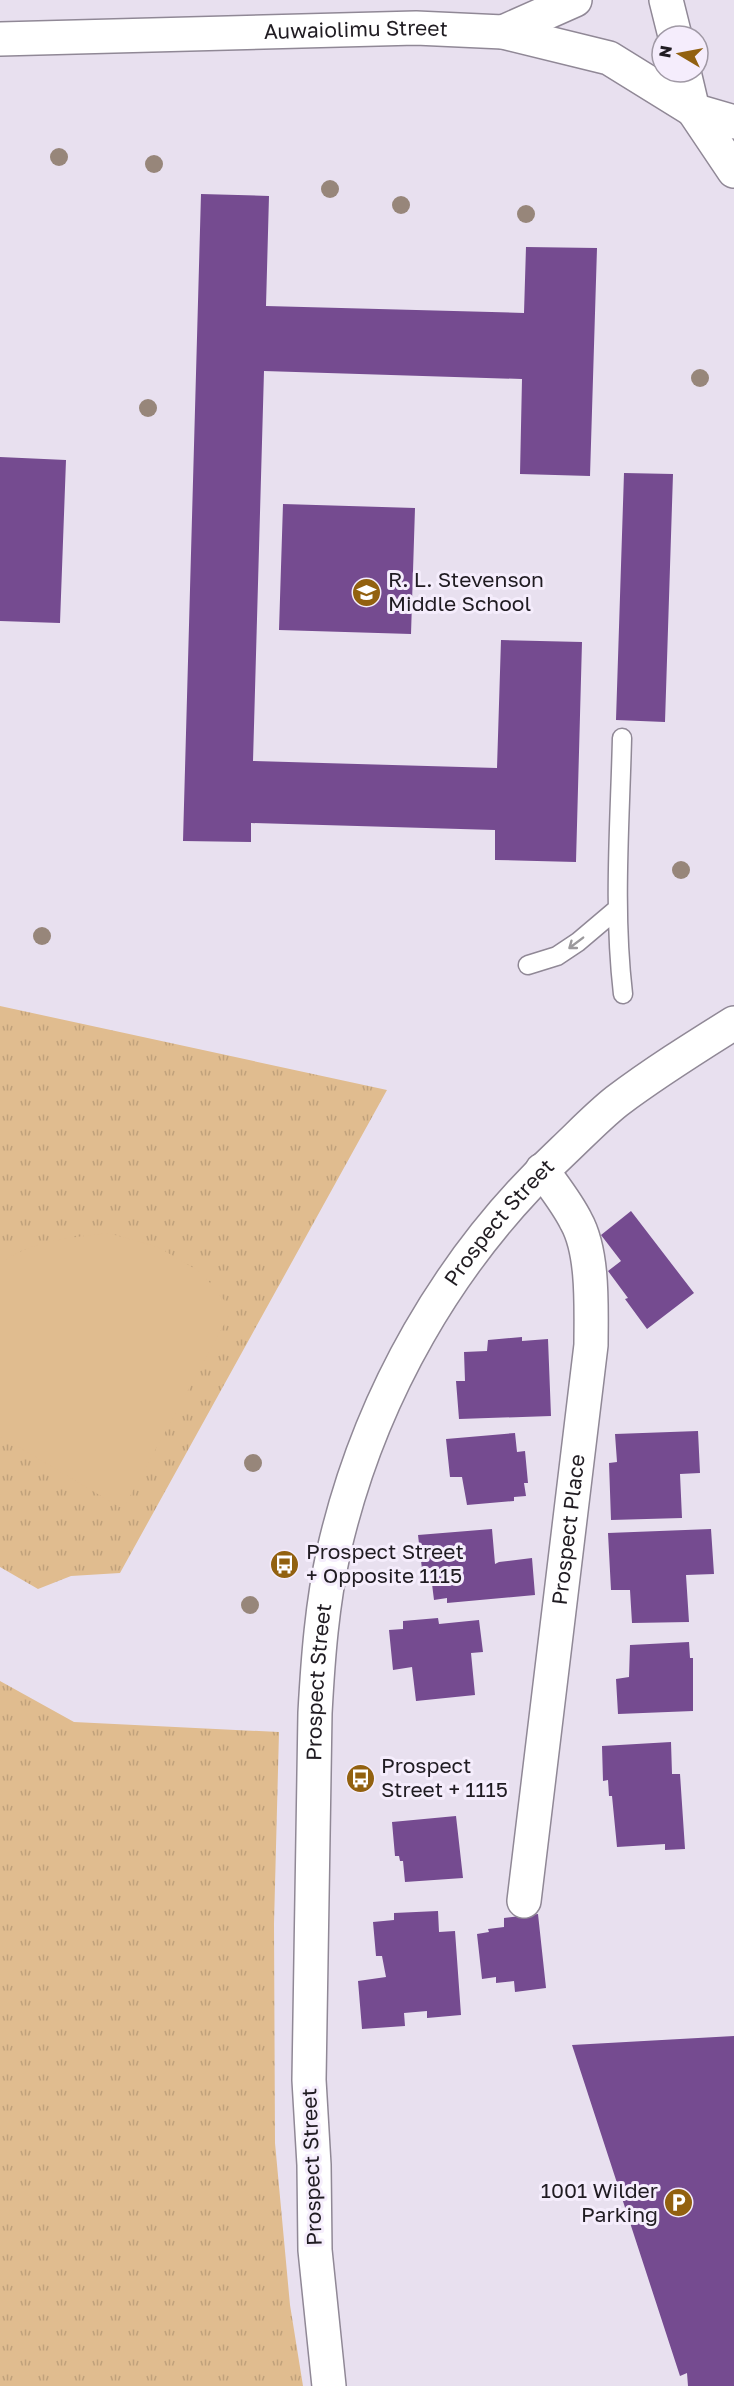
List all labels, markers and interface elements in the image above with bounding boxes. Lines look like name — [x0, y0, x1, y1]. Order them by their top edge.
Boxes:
street label: Auwaiolimu Street — [263, 14, 449, 44]
north arrow — [650, 24, 710, 84]
text: N — [654, 44, 676, 59]
place label: R. L. Stevenson Middle School — [388, 566, 544, 616]
school or university icon: R. L. Stevenson Middle School — [351, 576, 383, 608]
one-way arrow — [568, 936, 584, 949]
street label: Prospect Street — [438, 1153, 559, 1291]
street label: Prospect Place — [546, 1453, 590, 1606]
place label: Prospect Street + Opposite 1115 — [306, 1538, 464, 1588]
bus stop icon: Prospect Street + Opposite 1115 — [269, 1548, 301, 1580]
street label: Prospect Street — [300, 1602, 336, 1761]
place label: Prospect Street + 1115 — [381, 1752, 508, 1802]
bus stop icon: Prospect Street + 1115 — [344, 1762, 376, 1794]
street label: Prospect Street — [295, 2088, 327, 2246]
place label: 1001 Wilder Parking — [541, 2177, 658, 2227]
parking icon: 1001 Wilder Parking — [663, 2187, 695, 2219]

